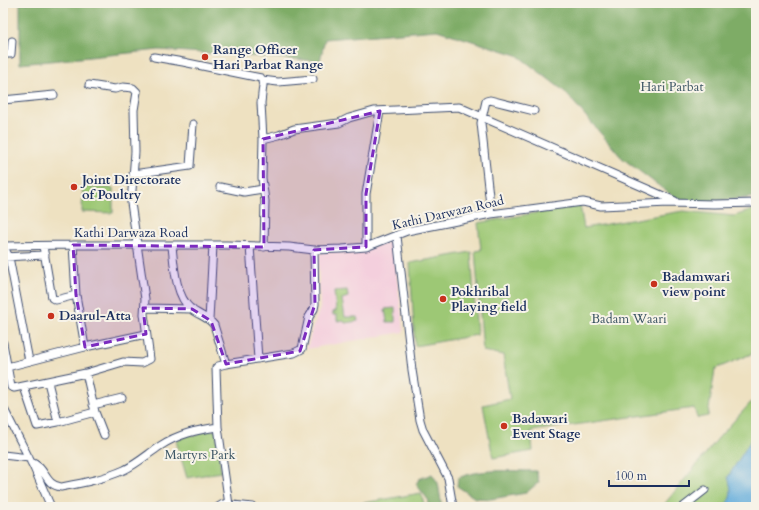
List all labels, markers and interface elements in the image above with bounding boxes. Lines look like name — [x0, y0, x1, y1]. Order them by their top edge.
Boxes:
place label: Range Officer Hari Parbat Range — [213, 41, 324, 74]
marker: Range Officer Hari Parbat Range — [200, 52, 210, 62]
park label: Hari Parbat — [640, 78, 704, 96]
place label: Joint Directorate of Poultry — [80, 171, 181, 204]
marker: Joint Directorate of Poultry — [69, 182, 79, 192]
street label: Kathi Darwaza Road — [390, 191, 506, 235]
street label: Kathi Darwaza Road — [74, 224, 188, 242]
place label: Badamwari view point — [662, 268, 730, 301]
marker: Badamwari view point — [649, 279, 659, 289]
place label: Pokhribal Playing field — [451, 283, 527, 316]
marker: Pokhribal Playing field — [438, 294, 448, 304]
place label: Daarul-Atta — [59, 307, 132, 325]
park label: Badam Waari — [591, 310, 667, 328]
marker: Daarul-Atta — [46, 311, 56, 321]
place label: Badawari Event Stage — [512, 410, 581, 443]
marker: Badawari Event Stage — [499, 421, 509, 431]
park label: Martyrs Park — [164, 446, 236, 464]
scale bar — [609, 462, 689, 488]
text: 100 m — [615, 468, 648, 484]

